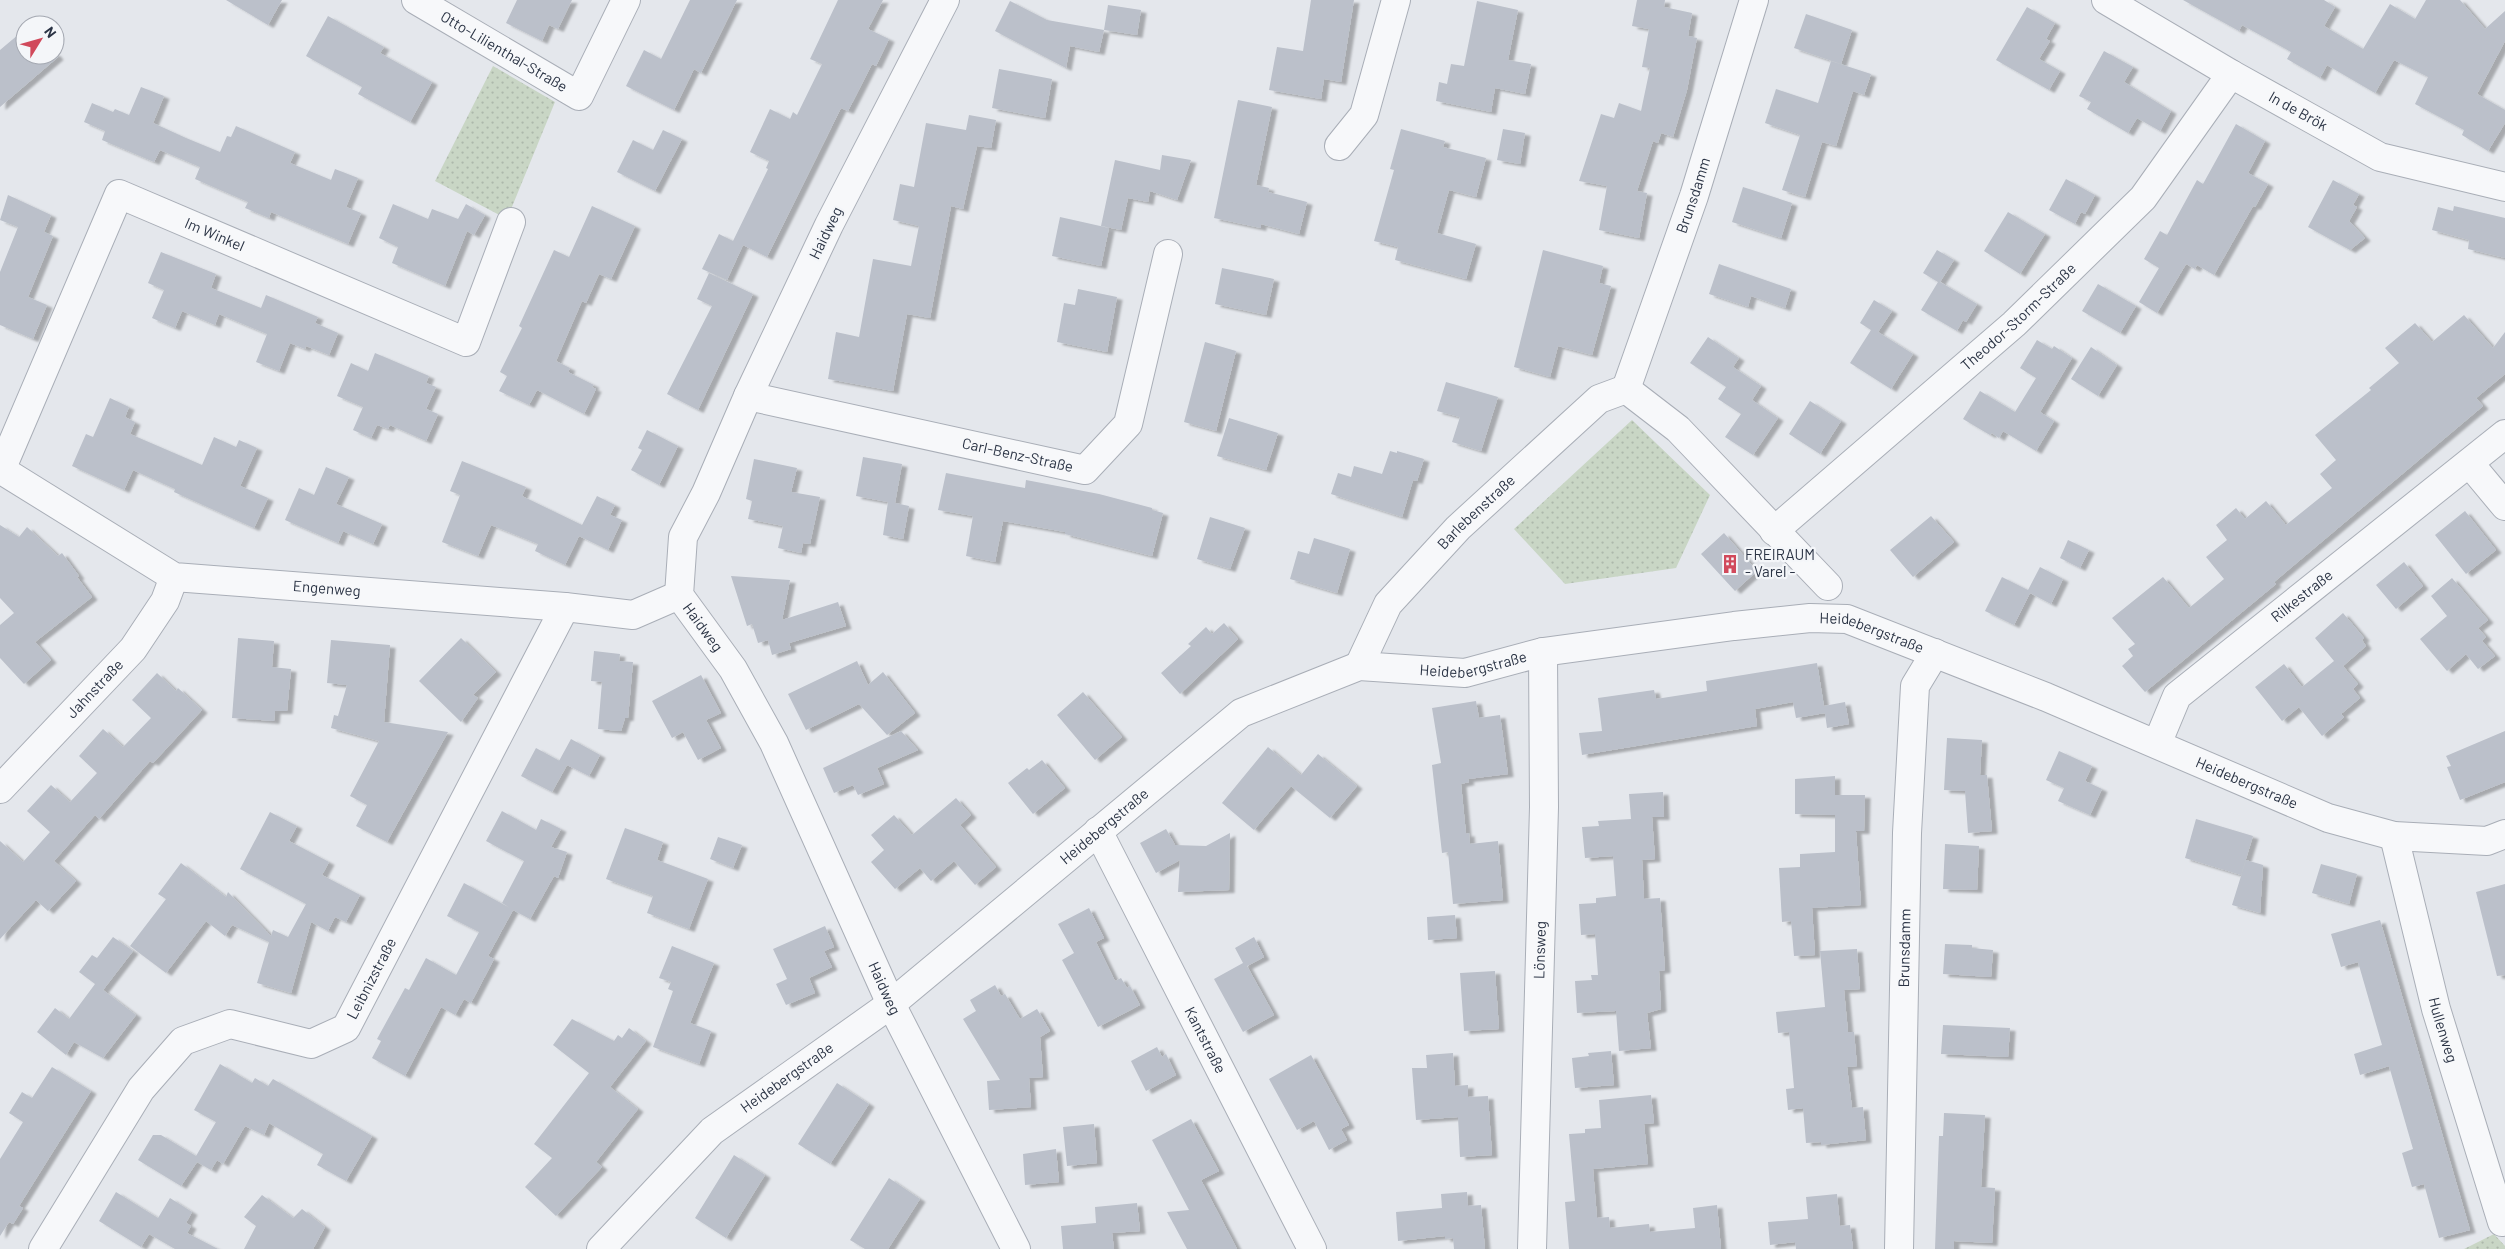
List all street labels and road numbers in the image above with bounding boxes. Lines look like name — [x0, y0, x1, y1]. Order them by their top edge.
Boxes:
street label: Otto-Lilienthal-Straße — [438, 7, 571, 95]
street label: In de Brök — [2266, 87, 2332, 134]
street label: Brunsdamm — [1672, 155, 1713, 236]
street label: Haidweg — [805, 203, 845, 262]
street label: Im Winkel — [182, 213, 247, 254]
street label: Theodor-Storm-Straße — [1957, 259, 2079, 374]
street label: Carl-Benz-Straße — [961, 433, 1075, 475]
street label: Barlebenstraße — [1433, 470, 1518, 552]
street label: Rilkestraße — [2267, 565, 2336, 625]
street label: Engenweg — [292, 576, 361, 599]
street label: Haidweg — [680, 599, 727, 655]
street label: Heidebergstraße — [1819, 608, 1927, 656]
street label: Heidebergstraße — [1419, 647, 1529, 681]
street label: Jahnstraße — [62, 655, 127, 722]
street label: Heidebergstraße — [2193, 752, 2301, 812]
street label: Heidebergstraße — [1056, 784, 1152, 868]
street label: Brunsdamm — [1894, 908, 1914, 988]
street label: Lönsweg — [1529, 921, 1549, 979]
street label: Leibnizstraße — [342, 934, 399, 1022]
street label: Haidweg — [865, 959, 905, 1017]
street label: Hullenweg — [2425, 995, 2462, 1065]
street label: Kantstraße — [1181, 1003, 1231, 1076]
street label: Heidebergstraße — [737, 1038, 836, 1116]

